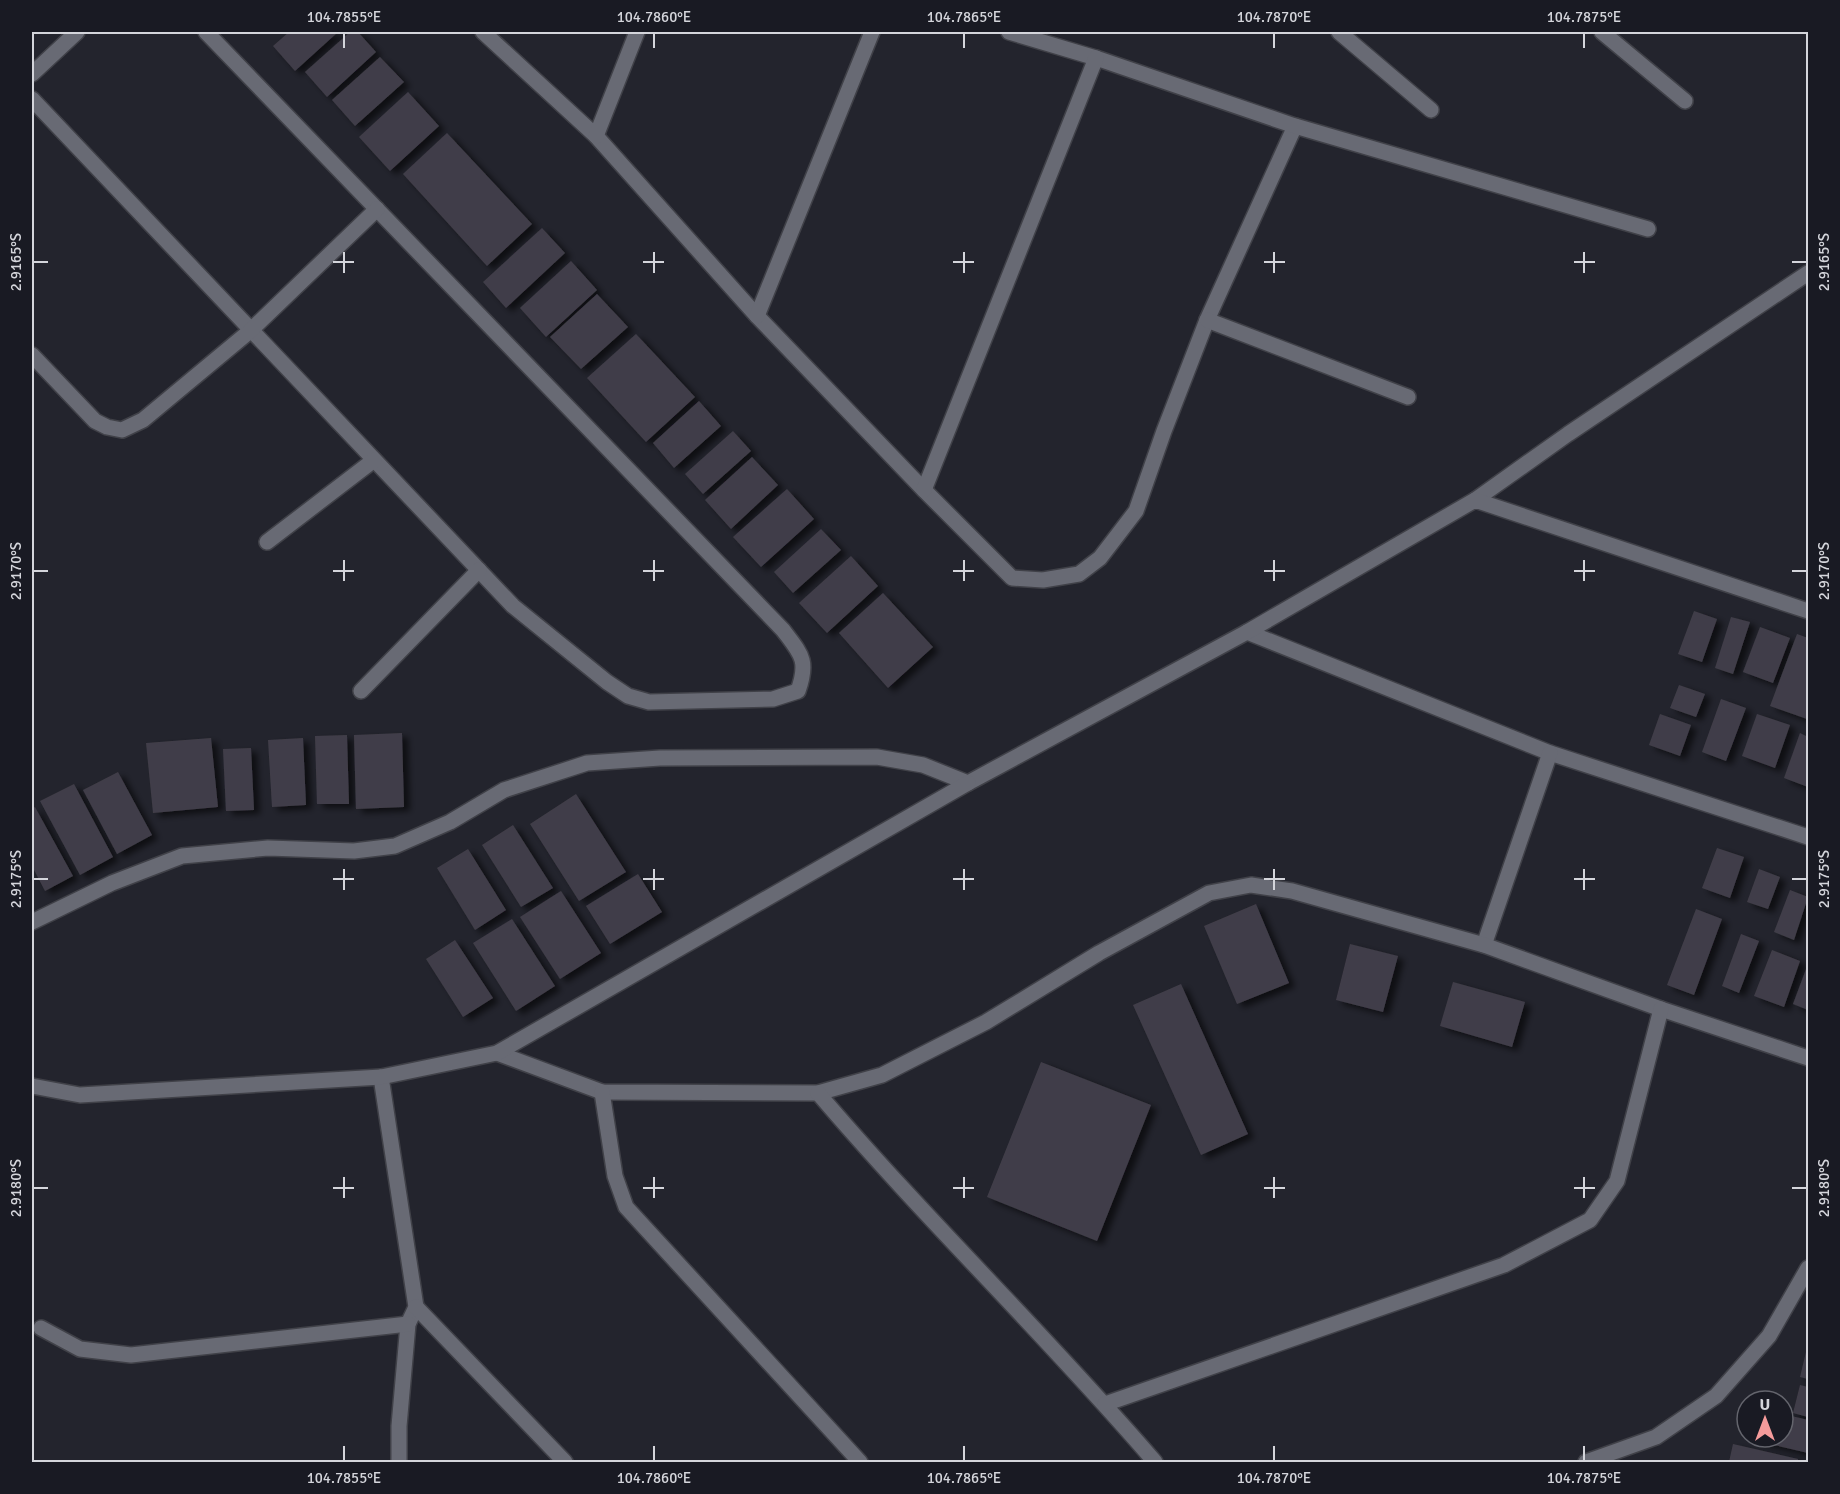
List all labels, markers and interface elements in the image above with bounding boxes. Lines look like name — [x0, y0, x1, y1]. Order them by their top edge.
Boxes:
text: 104.7855°E — [307, 8, 381, 26]
text: 104.7860°E — [617, 8, 691, 26]
text: 104.7865°E — [927, 8, 1001, 26]
text: 104.7870°E — [1237, 8, 1311, 26]
text: 104.7875°E — [1547, 8, 1621, 26]
text: 2.9165°S — [7, 233, 25, 291]
text: 2.9165°S — [1815, 233, 1833, 291]
text: 2.9170°S — [7, 542, 25, 600]
text: 2.9170°S — [1815, 542, 1833, 600]
text: 2.9175°S — [7, 850, 25, 908]
text: 2.9175°S — [1815, 850, 1833, 908]
text: 2.9180°S — [7, 1159, 25, 1217]
text: 2.9180°S — [1815, 1159, 1833, 1217]
north arrow — [1735, 1389, 1795, 1449]
text: U — [1760, 1395, 1770, 1415]
text: 104.7855°E — [307, 1469, 381, 1487]
text: 104.7860°E — [617, 1469, 691, 1487]
text: 104.7865°E — [927, 1469, 1001, 1487]
text: 104.7870°E — [1237, 1469, 1311, 1487]
text: 104.7875°E — [1547, 1469, 1621, 1487]

